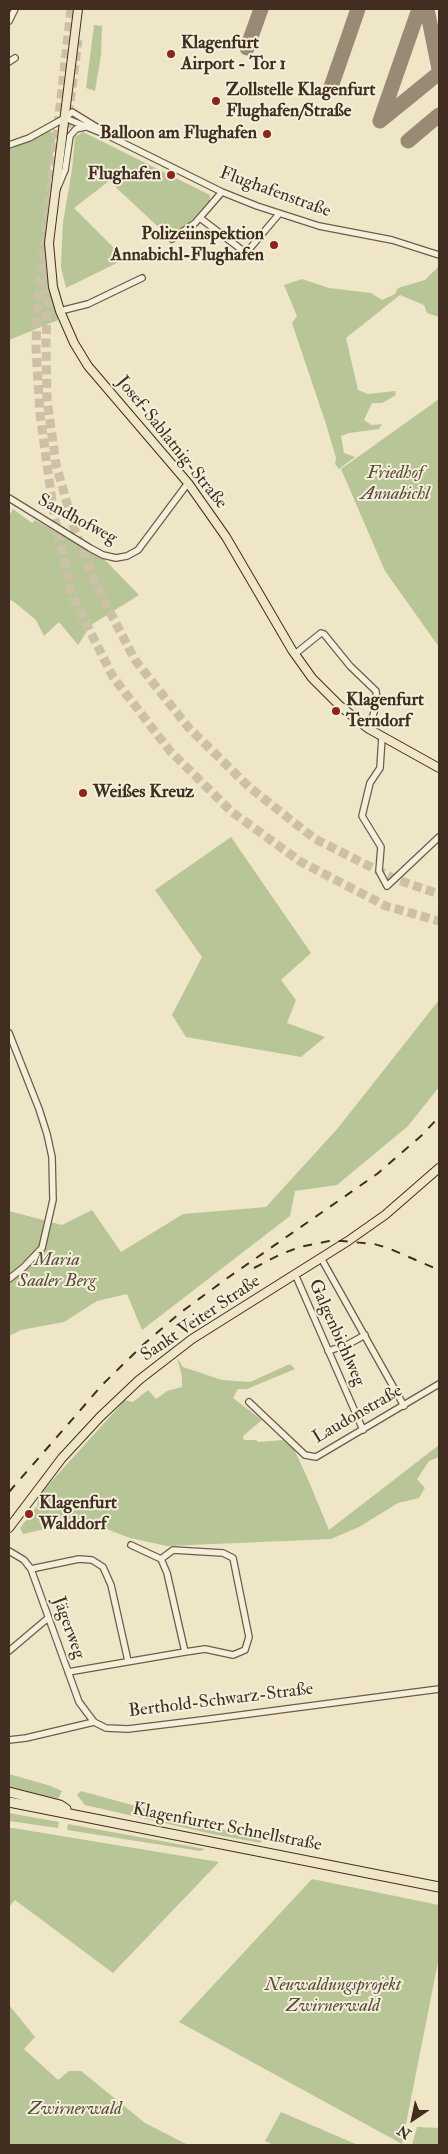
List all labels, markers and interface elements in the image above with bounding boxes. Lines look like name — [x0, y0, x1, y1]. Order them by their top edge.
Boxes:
place label: Klagenfurt Airport - Tor 1 — [181, 33, 286, 76]
marker: Klagenfurt Airport - Tor 1 — [165, 48, 177, 60]
place label: Zollstelle Klagenfurt Flughafen/Straße — [226, 80, 375, 122]
marker: Zollstelle Klagenfurt Flughafen/Straße — [210, 95, 222, 107]
place label: Balloon am Flughafen — [100, 123, 257, 145]
marker: Balloon am Flughafen — [261, 128, 273, 140]
street label: Flughafenstraße — [216, 163, 334, 223]
place label: Flughafen — [88, 164, 161, 186]
marker: Flughafen — [165, 169, 177, 181]
place label: Polizeiinspektion Annabichl-Flughafen — [111, 224, 264, 266]
marker: Polizeiinspektion Annabichl-Flughafen — [268, 239, 280, 251]
street label: Josef-Sablatnig-Straße — [111, 372, 231, 514]
park label: Friedhof Annabichl — [360, 463, 430, 506]
street label: Sandhofweg — [34, 490, 120, 550]
place label: Klagenfurt Terndorf — [346, 690, 424, 732]
marker: Klagenfurt Terndorf — [330, 705, 342, 717]
place label: Weißes Kreuz — [93, 782, 194, 804]
marker: Weißes Kreuz — [77, 787, 89, 799]
park label: Maria Saaler Berg — [18, 1250, 96, 1292]
street label: Sankt Veiter Straße — [137, 1271, 265, 1367]
street label: Galgenbichlweg — [303, 1276, 369, 1390]
street label: Laudonstraße — [309, 1381, 407, 1449]
place label: Klagenfurt Walddorf — [39, 1493, 117, 1536]
marker: Klagenfurt Walddorf — [23, 1508, 35, 1520]
street label: Jägerweg — [47, 1594, 89, 1662]
street label: Berthold-Schwarz-Straße — [127, 1679, 315, 1723]
street label: Klagenfurter Schnellstraße — [131, 1799, 323, 1857]
park label: Neuwaldungsprojekt Zwirnerwald — [265, 1975, 401, 2018]
north arrow — [388, 2094, 438, 2144]
park label: Zwirnerwald — [28, 2099, 122, 2121]
text: N — [394, 2121, 414, 2142]

